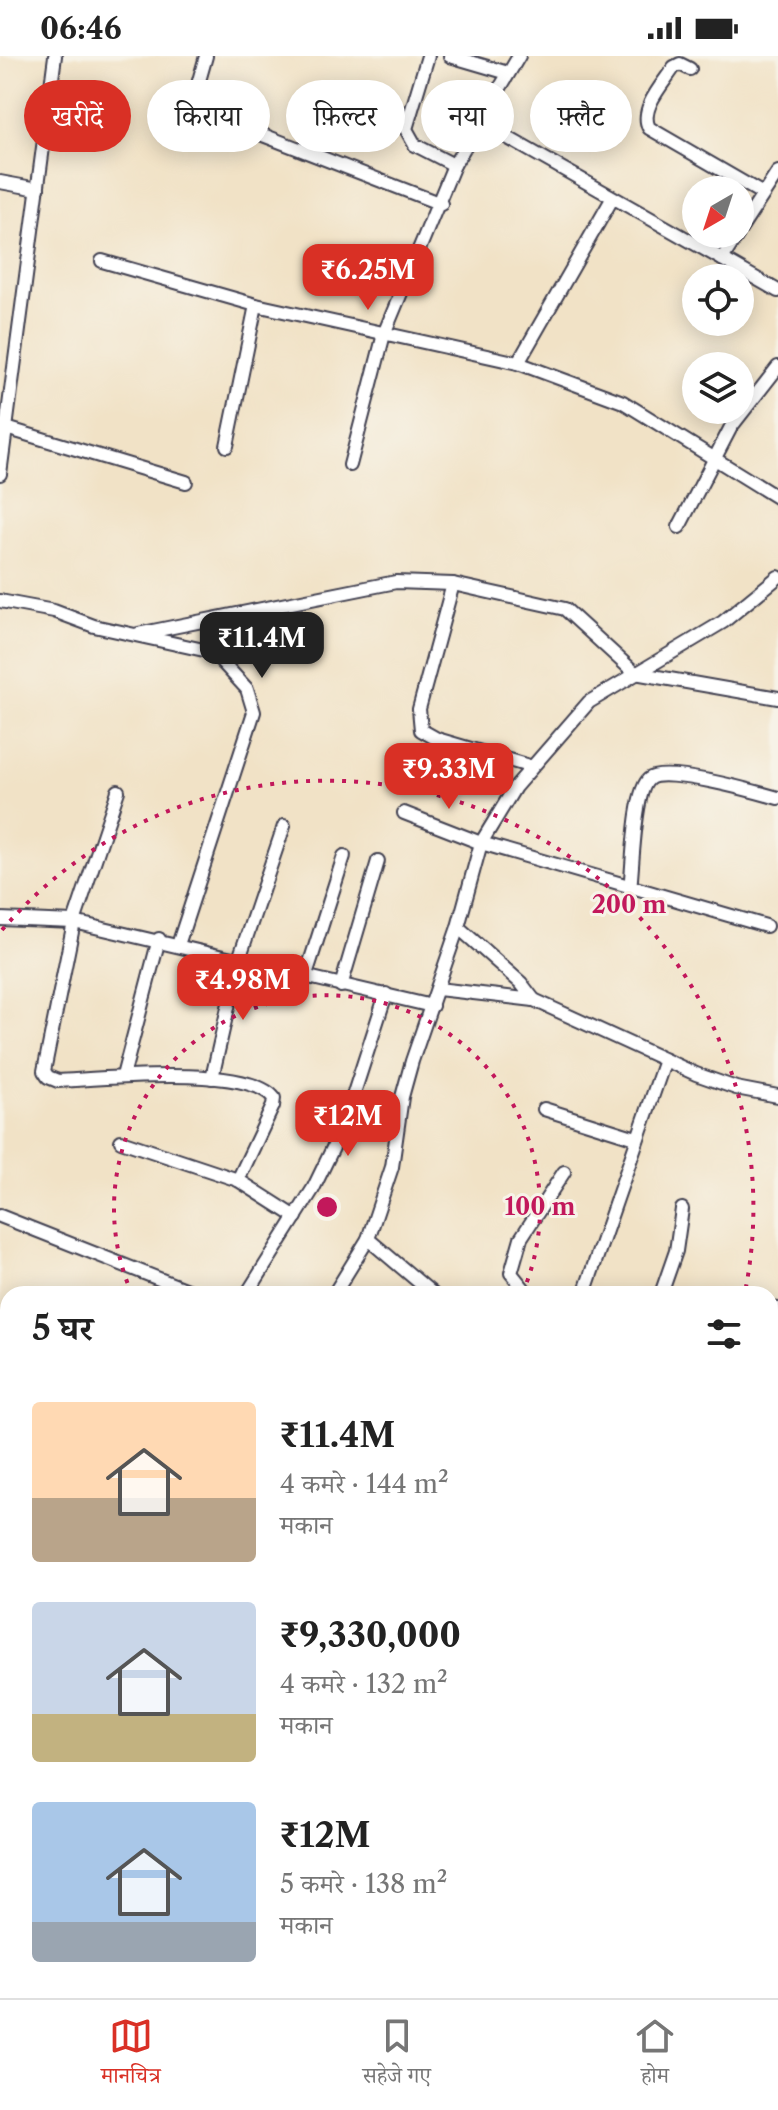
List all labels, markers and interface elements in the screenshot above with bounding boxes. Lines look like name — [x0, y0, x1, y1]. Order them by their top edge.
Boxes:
text: 06:46 — [40, 10, 122, 47]
chip: खरीदें — [24, 80, 131, 152]
chip: किराया — [147, 80, 270, 152]
chip: फ़िल्टर — [286, 80, 405, 152]
chip: नया — [421, 80, 514, 152]
chip: फ़्लैट — [530, 80, 632, 152]
north arrow — [682, 176, 754, 248]
map controls — [682, 176, 754, 424]
pin: ₹6.25M — [303, 244, 433, 312]
text: ₹6.25M — [321, 254, 415, 286]
button: locate — [682, 264, 754, 336]
button: layers — [682, 352, 754, 424]
pin: ₹11.4M — [197, 612, 327, 680]
text: ₹11.4M — [218, 622, 306, 654]
pin: ₹9.33M — [384, 743, 514, 811]
text: ₹9.33M — [402, 753, 496, 785]
text: 200 m — [592, 890, 666, 919]
pin: ₹4.98M — [178, 954, 308, 1022]
text: ₹4.98M — [195, 964, 291, 996]
pin: ₹12M — [301, 1090, 395, 1158]
text: ₹12M — [313, 1100, 383, 1132]
text: 100 m — [504, 1192, 576, 1221]
centre of rings — [313, 1193, 341, 1221]
text: 5 घर — [32, 1307, 93, 1349]
icon: filters — [702, 1312, 746, 1356]
text: ₹11.4M — [280, 1414, 395, 1456]
icon: home — [96, 1434, 192, 1530]
text: 4 कमरे · 144 m² — [280, 1468, 449, 1500]
text: मकान — [280, 1509, 333, 1541]
text: ₹9,330,000 — [280, 1614, 461, 1656]
icon: home — [96, 1634, 192, 1730]
text: 4 कमरे · 132 m² — [280, 1668, 448, 1700]
text: मकान — [280, 1709, 333, 1741]
text: ₹12M — [280, 1814, 371, 1856]
icon: home — [96, 1834, 192, 1930]
text: 5 कमरे · 138 m² — [280, 1868, 447, 1900]
text: मकान — [280, 1909, 333, 1941]
tab: मानचित्र — [101, 2014, 161, 2097]
tab: सहेजे गए — [363, 2014, 431, 2097]
tab: होम — [633, 2014, 677, 2097]

